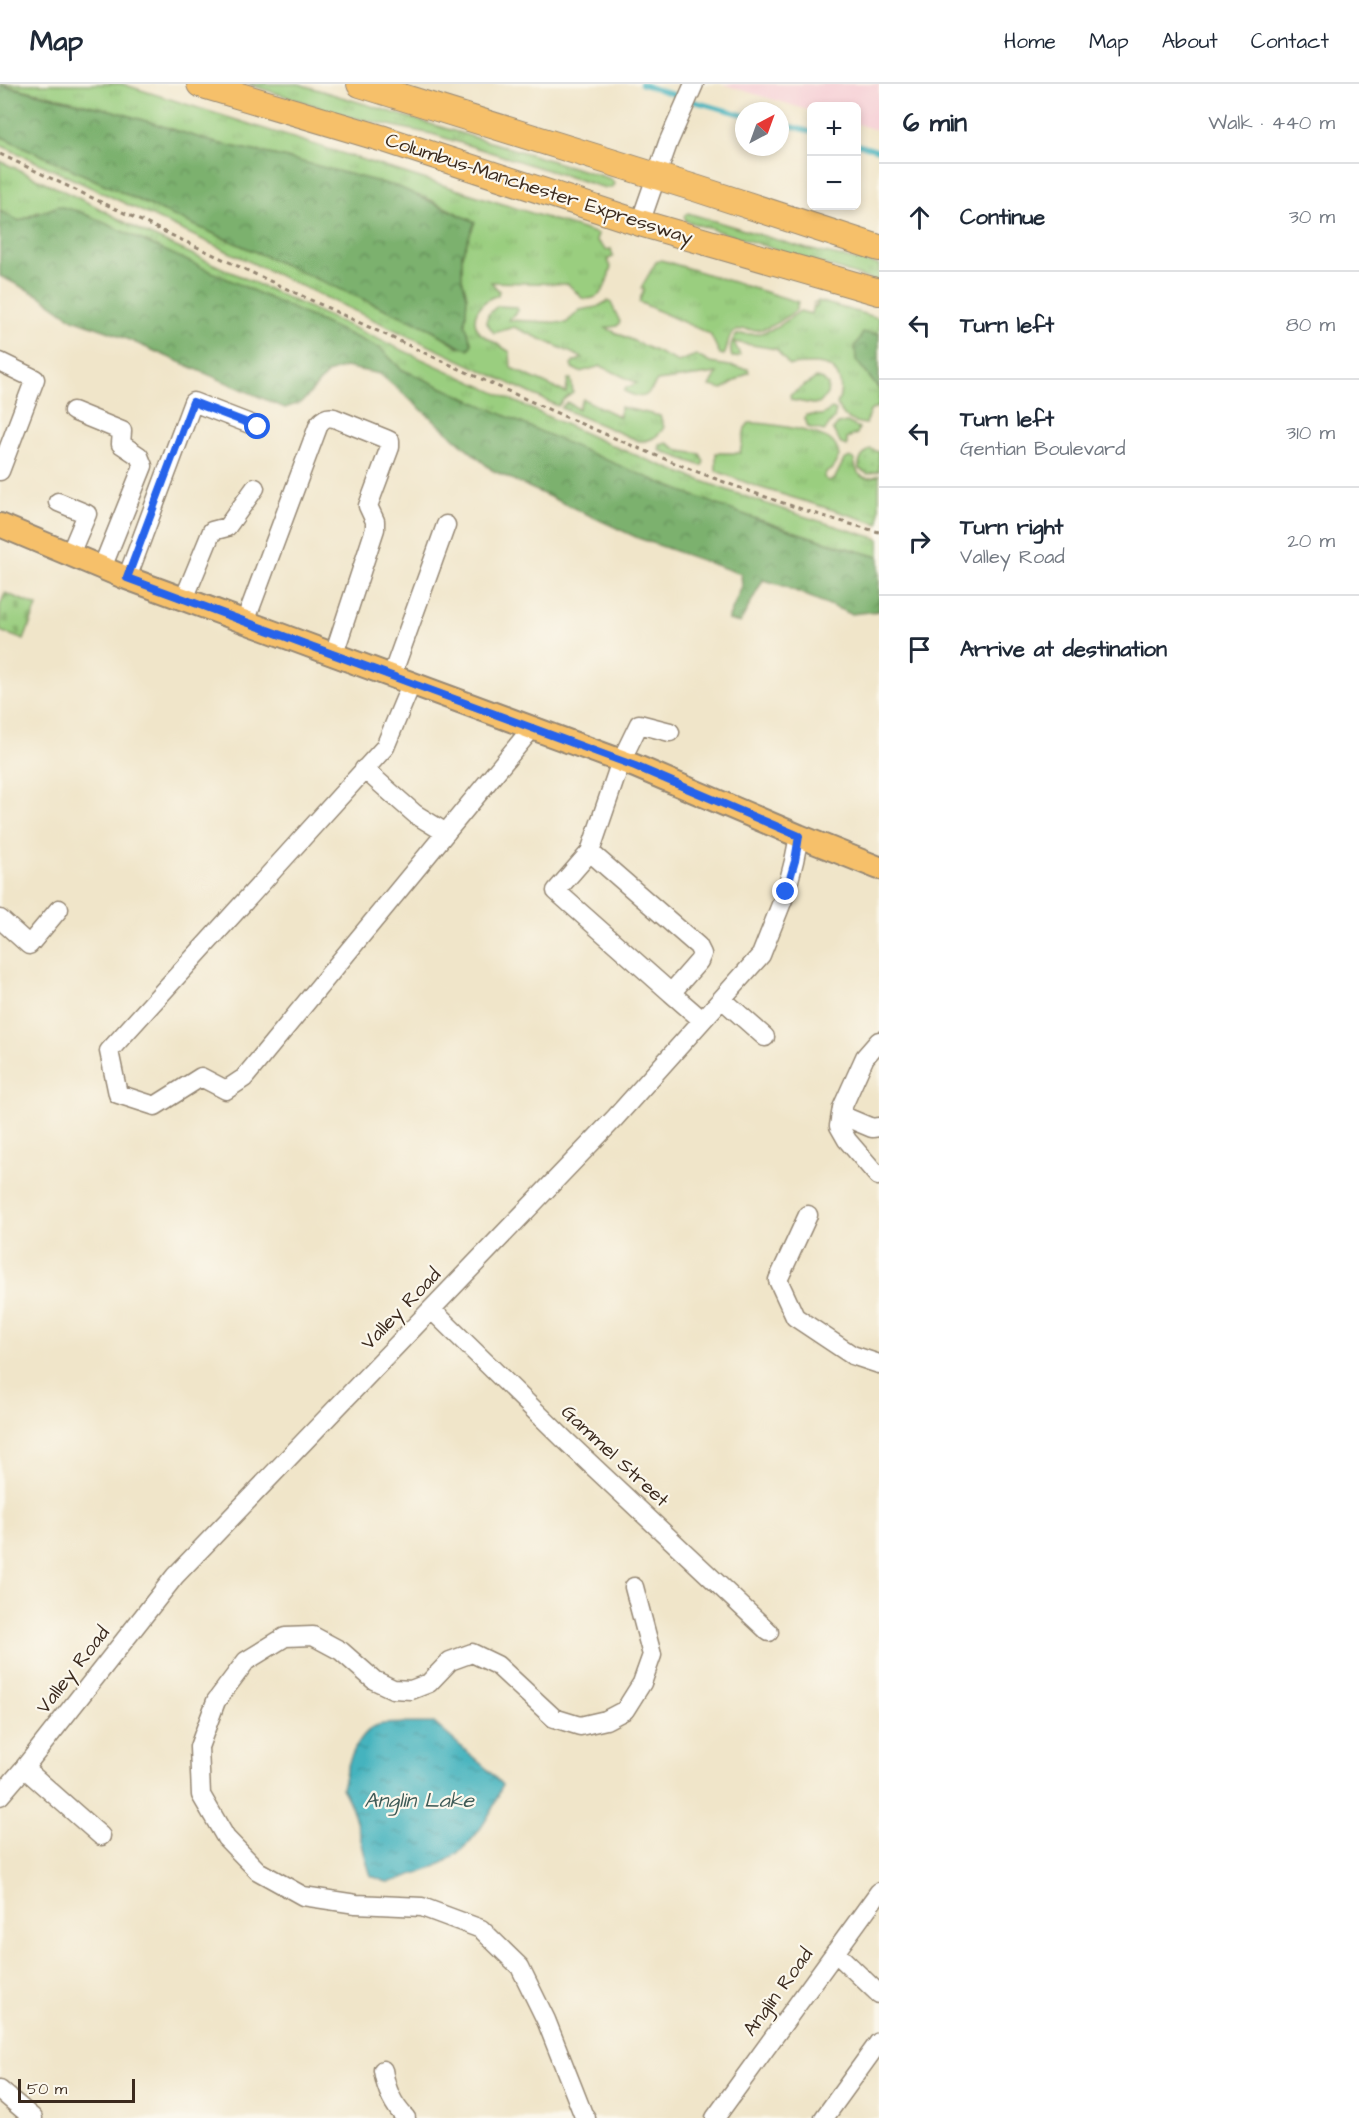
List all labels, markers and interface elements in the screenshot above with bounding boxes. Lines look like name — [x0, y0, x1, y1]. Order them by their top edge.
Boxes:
text: Map — [30, 22, 83, 61]
text: Home — [1004, 27, 1056, 56]
text: Map — [1089, 27, 1129, 56]
text: About — [1162, 27, 1218, 56]
text: Contact — [1251, 27, 1329, 56]
north arrow — [735, 102, 789, 156]
map controls — [807, 102, 861, 210]
button: + — [807, 102, 861, 156]
text: 6 min — [903, 105, 967, 141]
text: Walk · 440 m — [1208, 109, 1335, 137]
street label: Columbus-Manchester Expressway — [381, 126, 696, 253]
button: − — [807, 156, 861, 210]
icon: ahead — [903, 201, 936, 234]
text: Continue — [960, 202, 1045, 233]
text: 30 m — [1289, 203, 1335, 231]
icon: left — [903, 309, 936, 342]
text: Turn left — [960, 310, 1054, 341]
text: 80 m — [1286, 311, 1335, 339]
text: Turn left — [960, 404, 1054, 435]
route start — [244, 413, 270, 439]
icon: left — [903, 417, 936, 450]
text: 310 m — [1286, 419, 1335, 447]
text: Gentian Boulevard — [960, 435, 1125, 463]
text: Turn right — [960, 512, 1063, 543]
icon: right — [903, 525, 936, 558]
text: 20 m — [1287, 527, 1335, 555]
text: Valley Road — [960, 543, 1065, 571]
icon: arrive — [903, 633, 936, 666]
text: Arrive at destination — [960, 634, 1167, 665]
route end — [772, 878, 798, 904]
street label: Valley Road — [355, 1262, 448, 1357]
street label: Gammel Street — [555, 1398, 675, 1514]
street label: Valley Road — [30, 1620, 117, 1721]
water label: Anglin Lake — [364, 1786, 475, 1816]
street label: Anglin Road — [736, 1942, 820, 2043]
scale bar — [18, 2076, 135, 2104]
text: 50 m — [27, 2078, 67, 2100]

